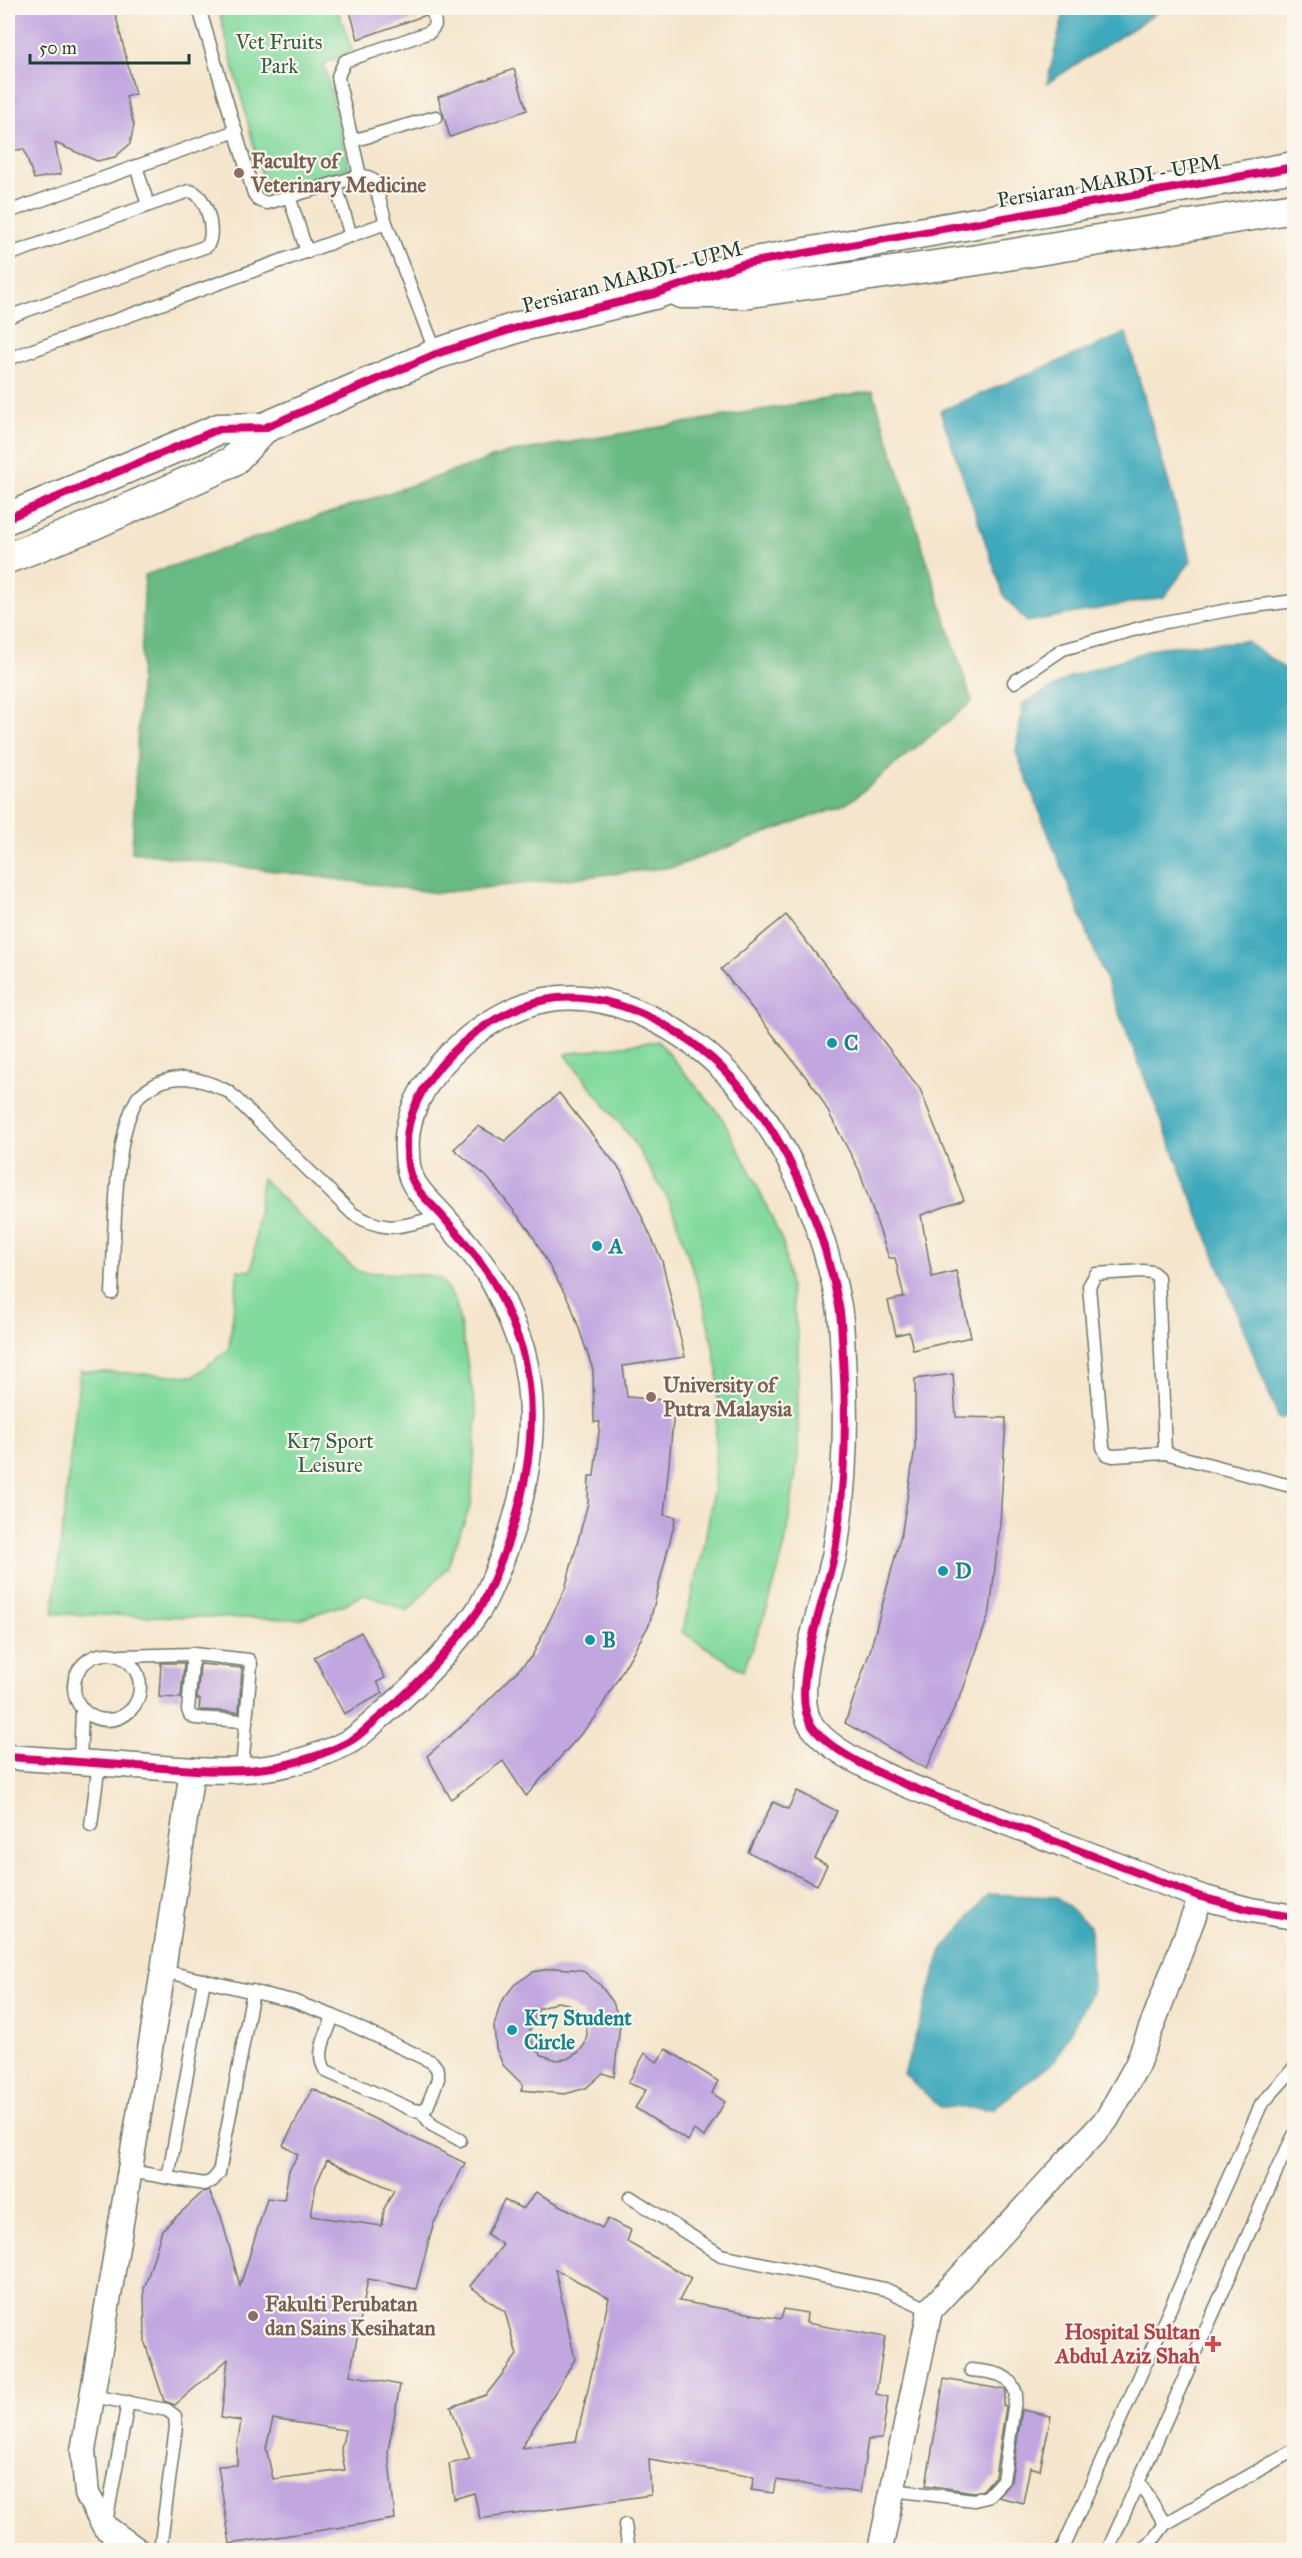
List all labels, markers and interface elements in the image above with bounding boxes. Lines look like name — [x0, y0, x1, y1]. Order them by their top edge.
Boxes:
scale bar — [30, 27, 189, 65]
park label: Vet Fruits Park — [235, 29, 322, 79]
text: 50 m — [39, 37, 77, 59]
place label: Faculty of Veterinary Medicine — [250, 148, 427, 198]
street label: Persiaran MARDI - UPM — [995, 149, 1223, 213]
marker: Faculty of Veterinary Medicine — [232, 166, 246, 180]
street label: Persiaran MARDI - UPM — [519, 235, 745, 319]
place label: C — [844, 1030, 858, 1056]
marker: C — [825, 1036, 839, 1050]
place label: A — [607, 1233, 624, 1259]
marker: A — [590, 1239, 604, 1253]
place label: University of Putra Malaysia — [663, 1372, 793, 1422]
marker: University of Putra Malaysia — [644, 1390, 658, 1404]
park label: K17 Sport Leisure — [286, 1428, 374, 1478]
place label: D — [955, 1558, 972, 1584]
marker: D — [936, 1564, 950, 1578]
place label: B — [602, 1627, 616, 1653]
marker: B — [583, 1633, 597, 1647]
place label: K17 Student Circle — [524, 2005, 632, 2055]
marker: K17 Student Circle — [505, 2023, 519, 2037]
place label: Fakulti Perubatan dan Sains Kesihatan — [265, 2291, 436, 2341]
marker: Fakulti Perubatan dan Sains Kesihatan — [246, 2309, 260, 2323]
place label: Hospital Sultan Abdul Aziz Shah — [1054, 2319, 1201, 2369]
marker: Hospital Sultan Abdul Aziz Shah — [1204, 2335, 1222, 2353]

